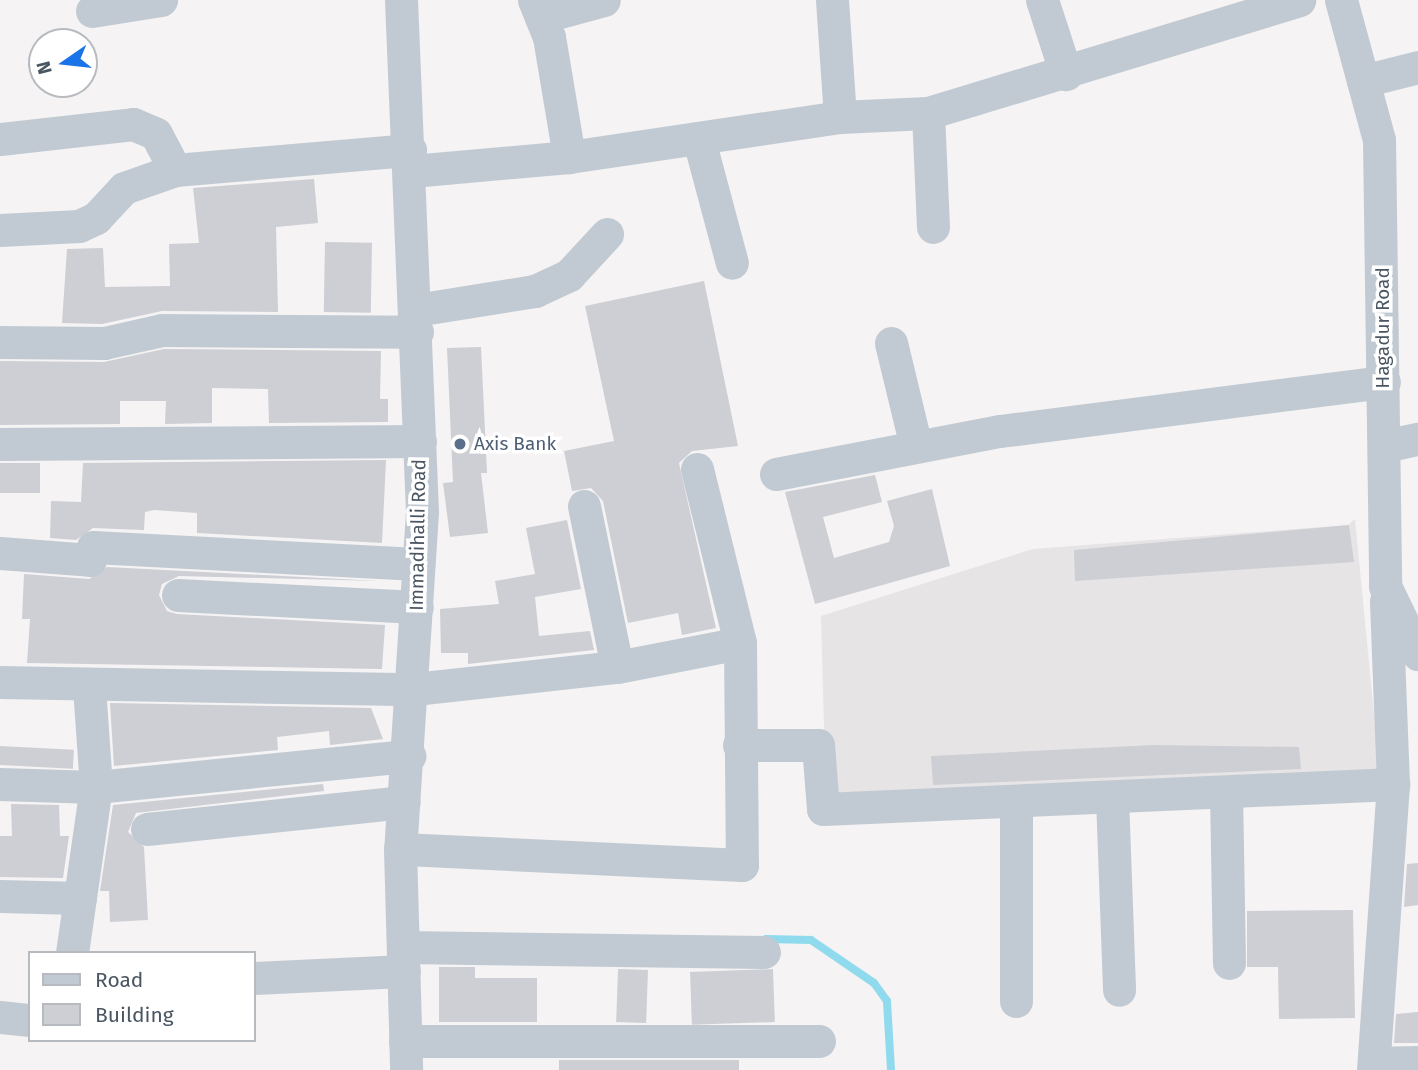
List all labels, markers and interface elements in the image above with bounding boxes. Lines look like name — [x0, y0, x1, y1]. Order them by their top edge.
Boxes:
north arrow — [28, 28, 98, 98]
text: N — [31, 59, 57, 77]
street label: Hagadur Road — [1372, 267, 1394, 389]
place label: Axis Bank — [474, 433, 556, 455]
marker: Axis Bank — [452, 436, 468, 452]
street label: Immadihalli Road — [405, 459, 431, 611]
legend — [28, 951, 256, 1042]
text: Road — [95, 967, 143, 993]
text: Building — [95, 1002, 174, 1028]

